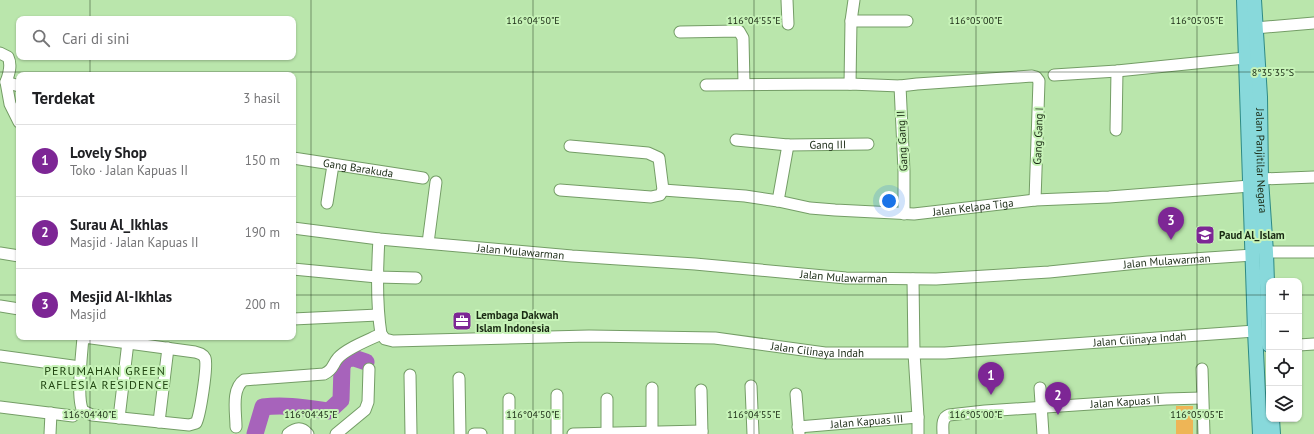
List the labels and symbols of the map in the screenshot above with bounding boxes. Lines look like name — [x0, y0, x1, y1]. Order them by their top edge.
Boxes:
text: 116°04'50"E — [506, 14, 560, 27]
text: 116°04'55"E — [727, 14, 781, 27]
text: 116°05'00"E — [949, 14, 1003, 27]
text: 116°05'05"E — [1170, 14, 1224, 27]
text: 8°35'35"S — [1252, 66, 1294, 79]
street label: Gang Gang I — [1030, 107, 1046, 165]
street label: Jalan Panjitilar Negara — [1253, 107, 1270, 214]
street label: Gang Gang II — [893, 110, 911, 172]
street label: Gang III — [809, 137, 846, 152]
street label: Gang Barakuda — [322, 156, 394, 180]
your location — [879, 191, 899, 211]
street label: Jalan Kelapa Tiga — [931, 196, 1014, 219]
pin: 3 — [1158, 207, 1184, 240]
school or university icon: Paud Al_Islam — [1194, 224, 1216, 246]
place label: Paud Al_Islam — [1219, 228, 1285, 242]
street label: Jalan Mulawarman — [476, 241, 565, 262]
street label: Jalan Mulawarman — [1122, 251, 1211, 272]
street label: Jalan Mulawarman — [798, 267, 887, 285]
place label: Lembaga Dakwah Islam Indonesia — [476, 308, 559, 335]
office icon: Lembaga Dakwah Islam Indonesia — [451, 310, 473, 332]
street label: Jalan Cilinaya Indah — [1092, 329, 1187, 350]
street label: Jalan Cilinaya Indah — [769, 339, 864, 360]
pin: 1 — [978, 362, 1004, 395]
district label: PERUMAHAN GREEN RAFLESIA RESIDENCE — [40, 363, 170, 392]
pin: 2 — [1045, 382, 1071, 415]
street label: Jalan Kapuas II — [1089, 392, 1160, 411]
text: 116°04'40"E — [63, 408, 117, 421]
text: 116°04'45"E — [284, 408, 338, 421]
text: 116°04'50"E — [506, 408, 560, 421]
text: 116°04'55"E — [727, 408, 781, 421]
text: 116°05'00"E — [949, 408, 1003, 421]
text: 116°05'05"E — [1170, 408, 1224, 421]
street label: Jalan Kapuas III — [829, 411, 904, 431]

